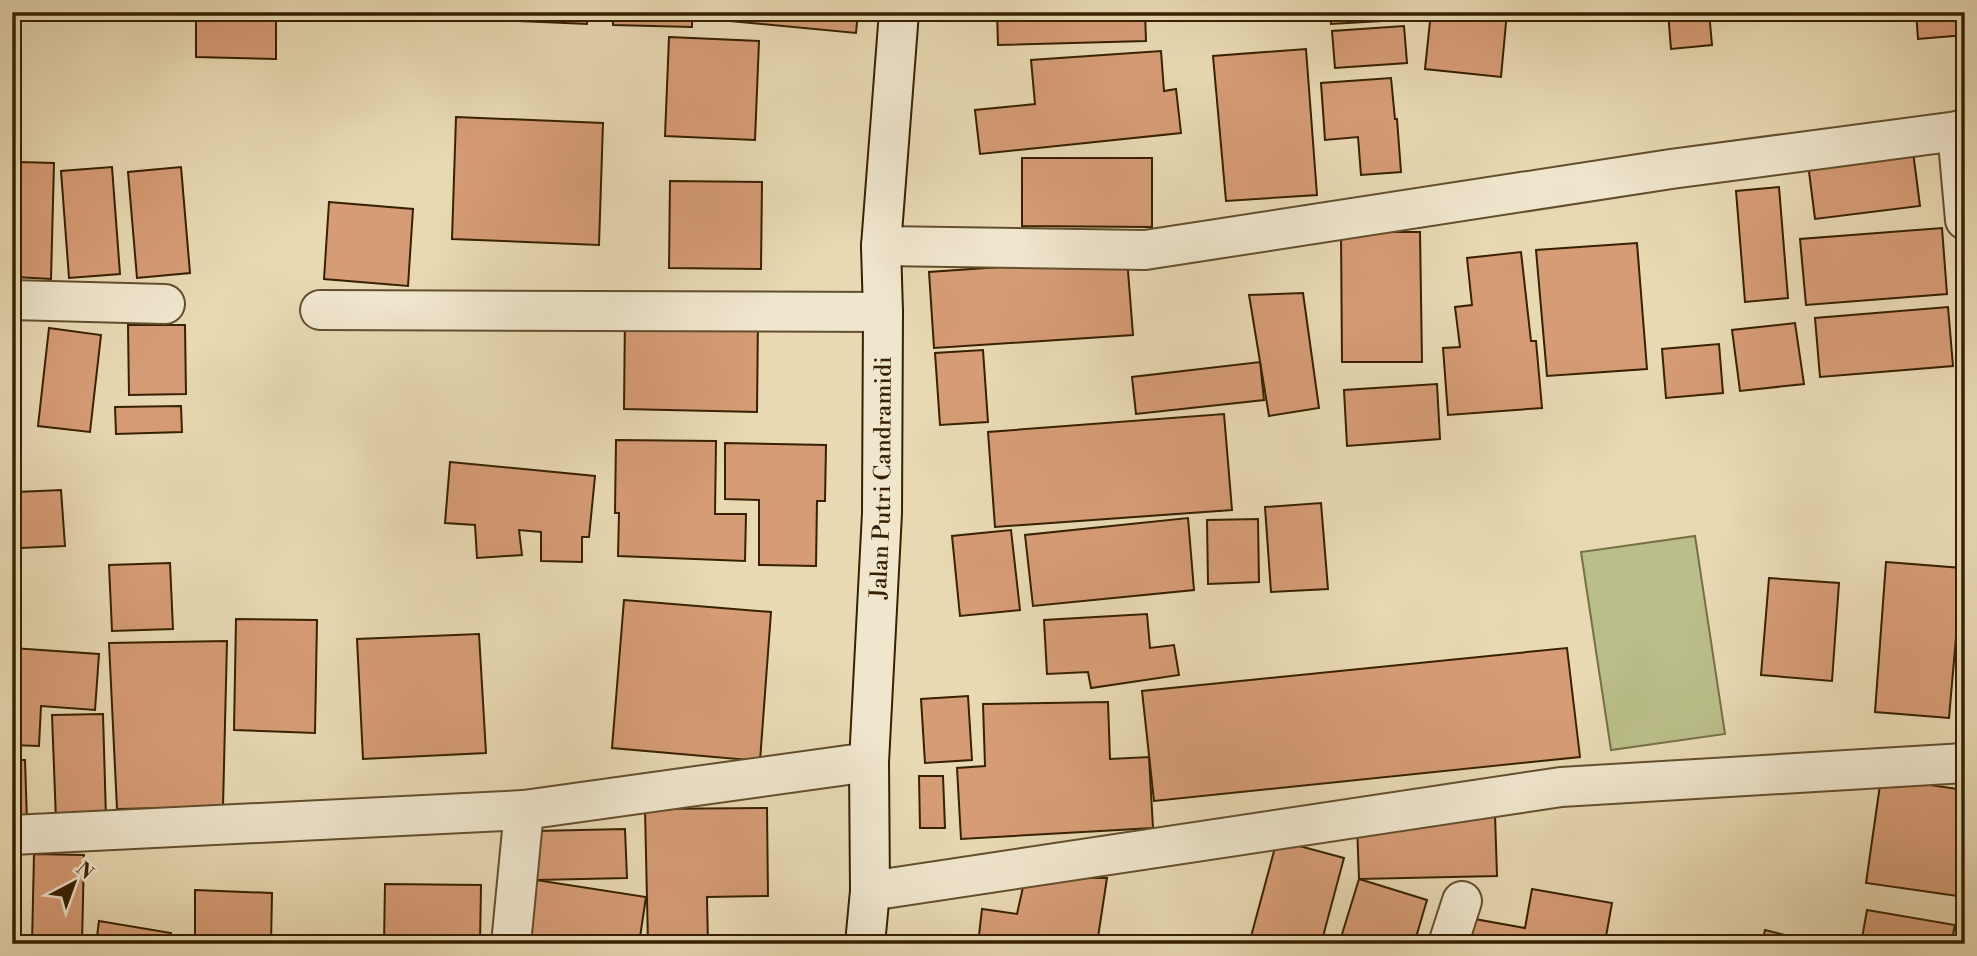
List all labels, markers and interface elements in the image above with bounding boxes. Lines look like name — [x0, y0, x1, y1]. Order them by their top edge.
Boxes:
street label: Jalan Putri Candramidi — [864, 356, 898, 600]
north arrow — [38, 848, 108, 918]
text: N — [71, 857, 98, 885]

